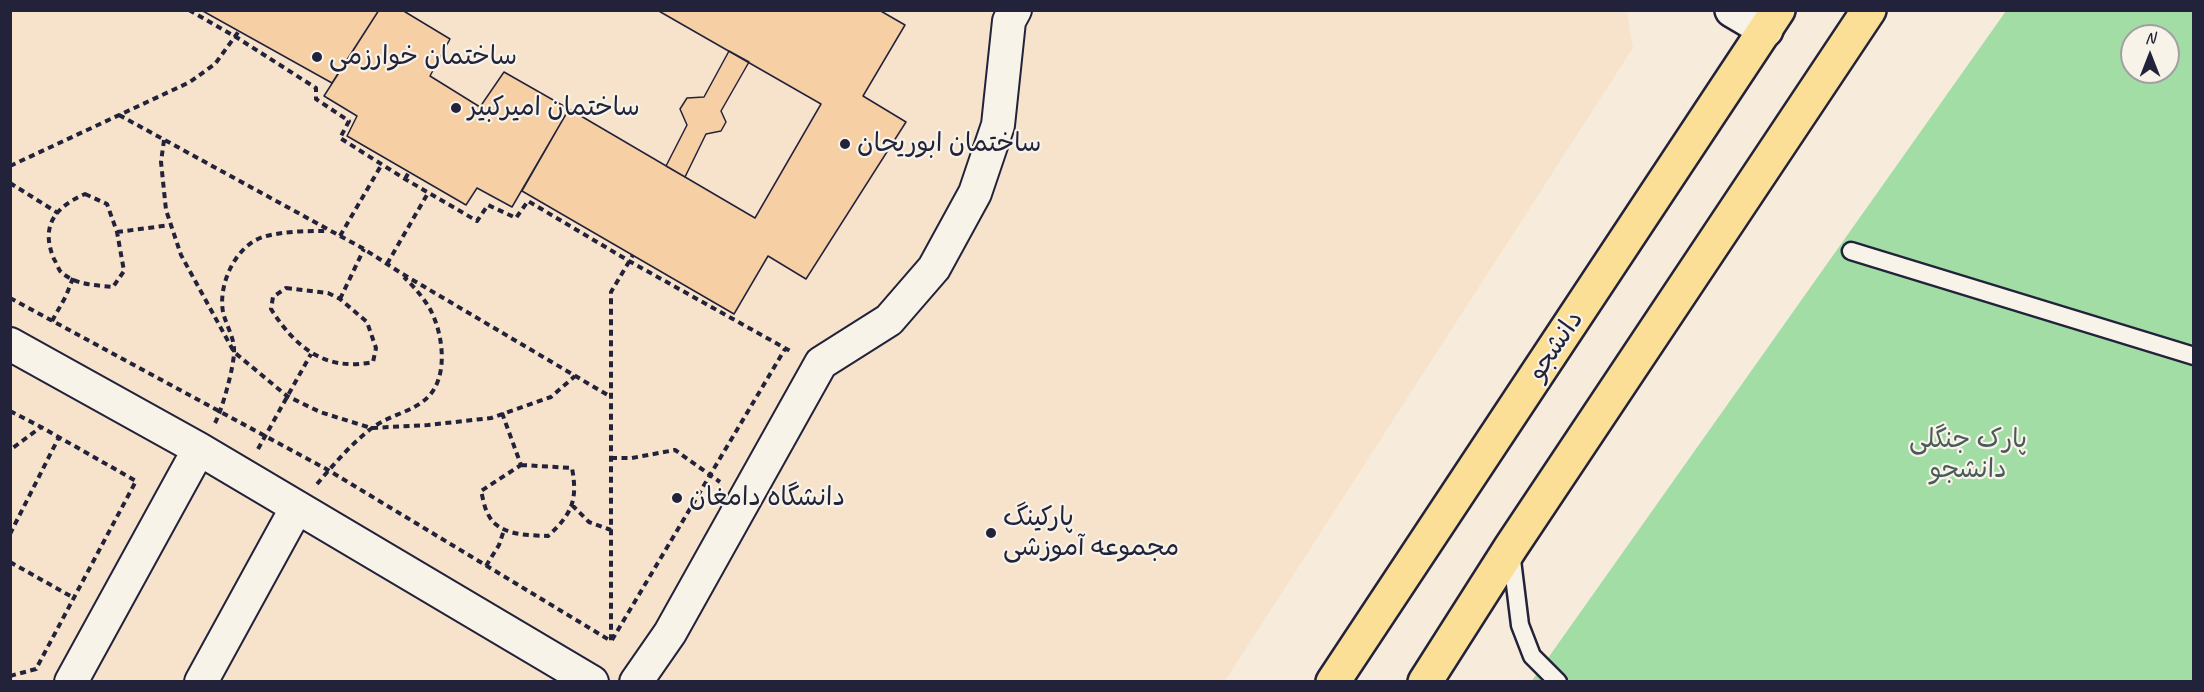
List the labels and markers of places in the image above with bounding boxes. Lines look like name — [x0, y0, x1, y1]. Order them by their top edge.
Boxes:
place label: ساختمان خوارزمی — [329, 41, 517, 73]
marker: ساختمان خوارزمی — [310, 50, 324, 64]
place label: ساختمان امیرکبیر — [468, 92, 640, 124]
marker: ساختمان امیرکبیر — [449, 101, 463, 115]
place label: ساختمان ابوریحان — [857, 128, 1041, 160]
marker: ساختمان ابوریحان — [838, 137, 852, 151]
place label: دانشگاه دامغان — [689, 482, 845, 514]
marker: دانشگاه دامغان — [670, 491, 684, 505]
place label: پارکینگ مجموعه آموزشی — [1003, 502, 1179, 564]
marker: پارکینگ مجموعه آموزشی — [984, 526, 998, 540]

